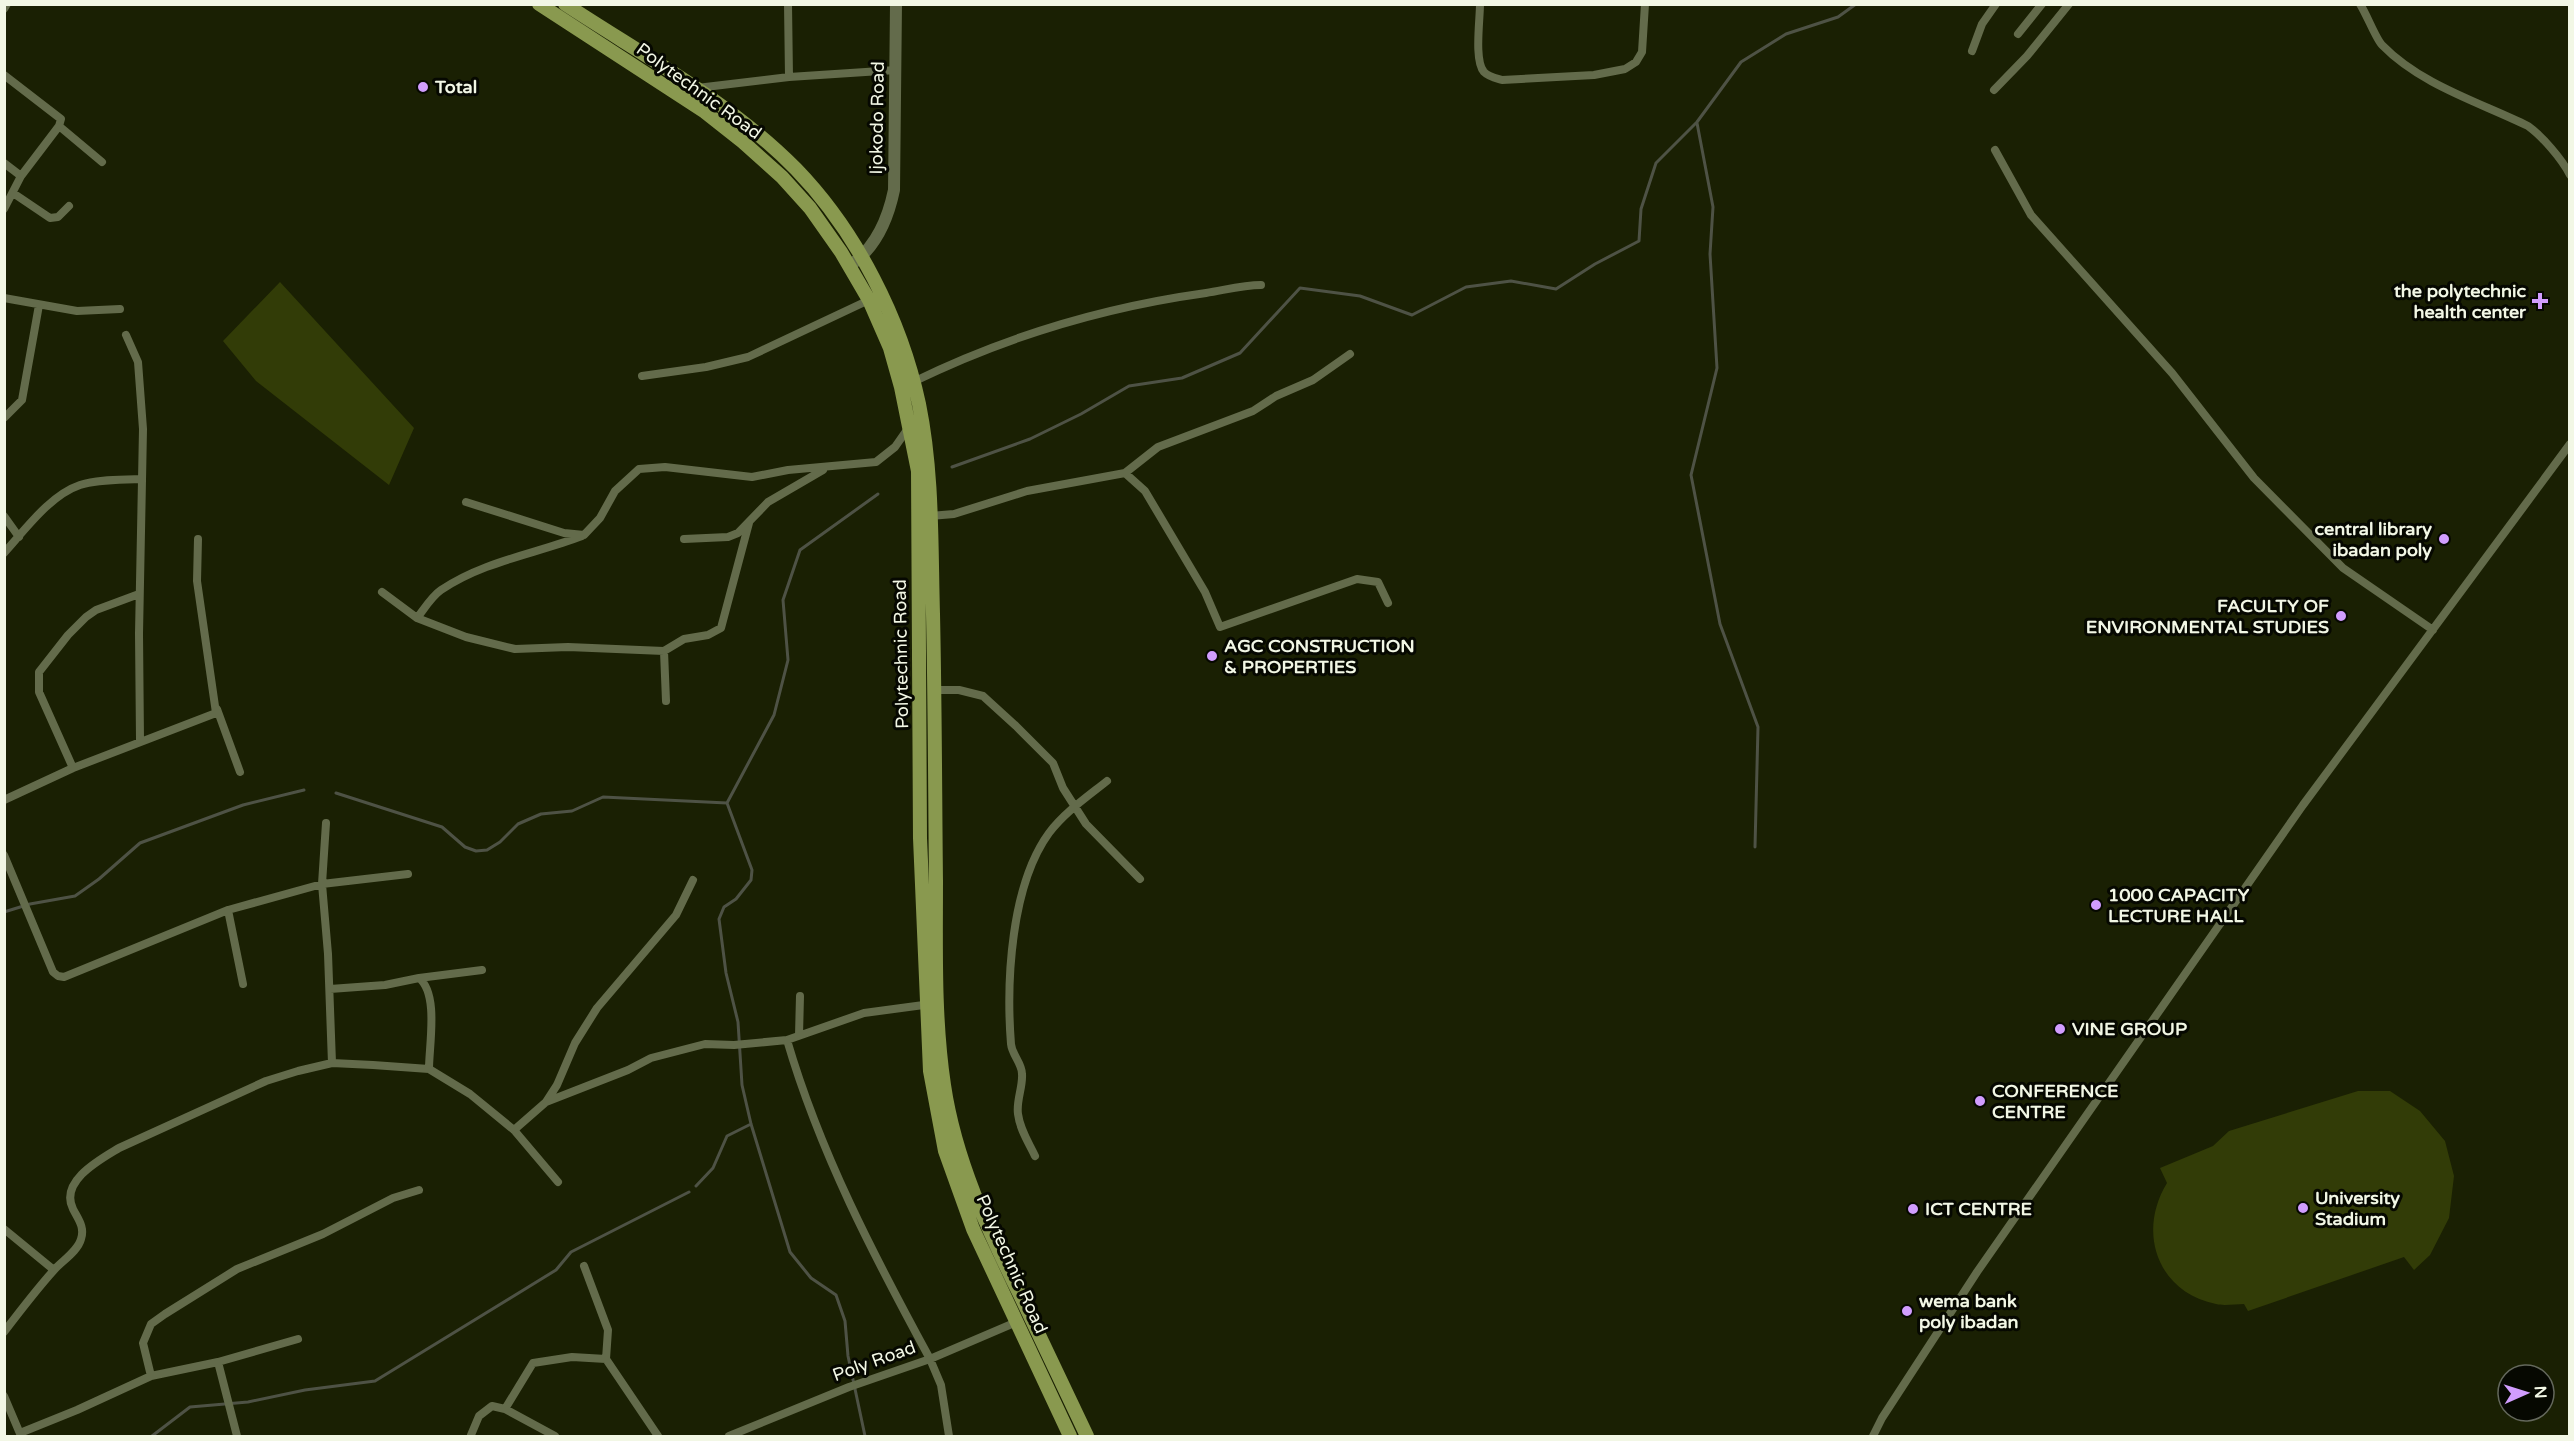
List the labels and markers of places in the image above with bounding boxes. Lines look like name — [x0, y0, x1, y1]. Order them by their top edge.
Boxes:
place label: Total — [434, 76, 477, 98]
marker: Total — [416, 80, 430, 94]
place label: the polytechnic health center — [2394, 280, 2527, 323]
marker: the polytechnic health center — [2531, 292, 2549, 310]
place label: central library ibadan poly — [2315, 518, 2432, 561]
marker: central library ibadan poly — [2437, 532, 2451, 546]
place label: FACULTY OF ENVIRONMENTAL STUDIES — [2086, 595, 2329, 638]
marker: FACULTY OF ENVIRONMENTAL STUDIES — [2334, 609, 2348, 623]
place label: AGC CONSTRUCTION & PROPERTIES — [1224, 635, 1415, 678]
marker: AGC CONSTRUCTION & PROPERTIES — [1205, 649, 1219, 663]
place label: 1000 CAPACITY LECTURE HALL — [2108, 884, 2250, 927]
marker: 1000 CAPACITY LECTURE HALL — [2089, 898, 2103, 912]
place label: VINE GROUP — [2072, 1018, 2187, 1040]
marker: VINE GROUP — [2053, 1022, 2067, 1036]
place label: CONFERENCE CENTRE — [1992, 1080, 2118, 1123]
marker: CONFERENCE CENTRE — [1973, 1094, 1987, 1108]
place label: University Stadium — [2315, 1187, 2400, 1230]
place label: ICT CENTRE — [1925, 1198, 2032, 1220]
marker: University Stadium — [2296, 1201, 2310, 1215]
marker: ICT CENTRE — [1906, 1202, 1920, 1216]
place label: wema bank poly ibadan — [1919, 1290, 2019, 1333]
marker: wema bank poly ibadan — [1900, 1304, 1914, 1318]

